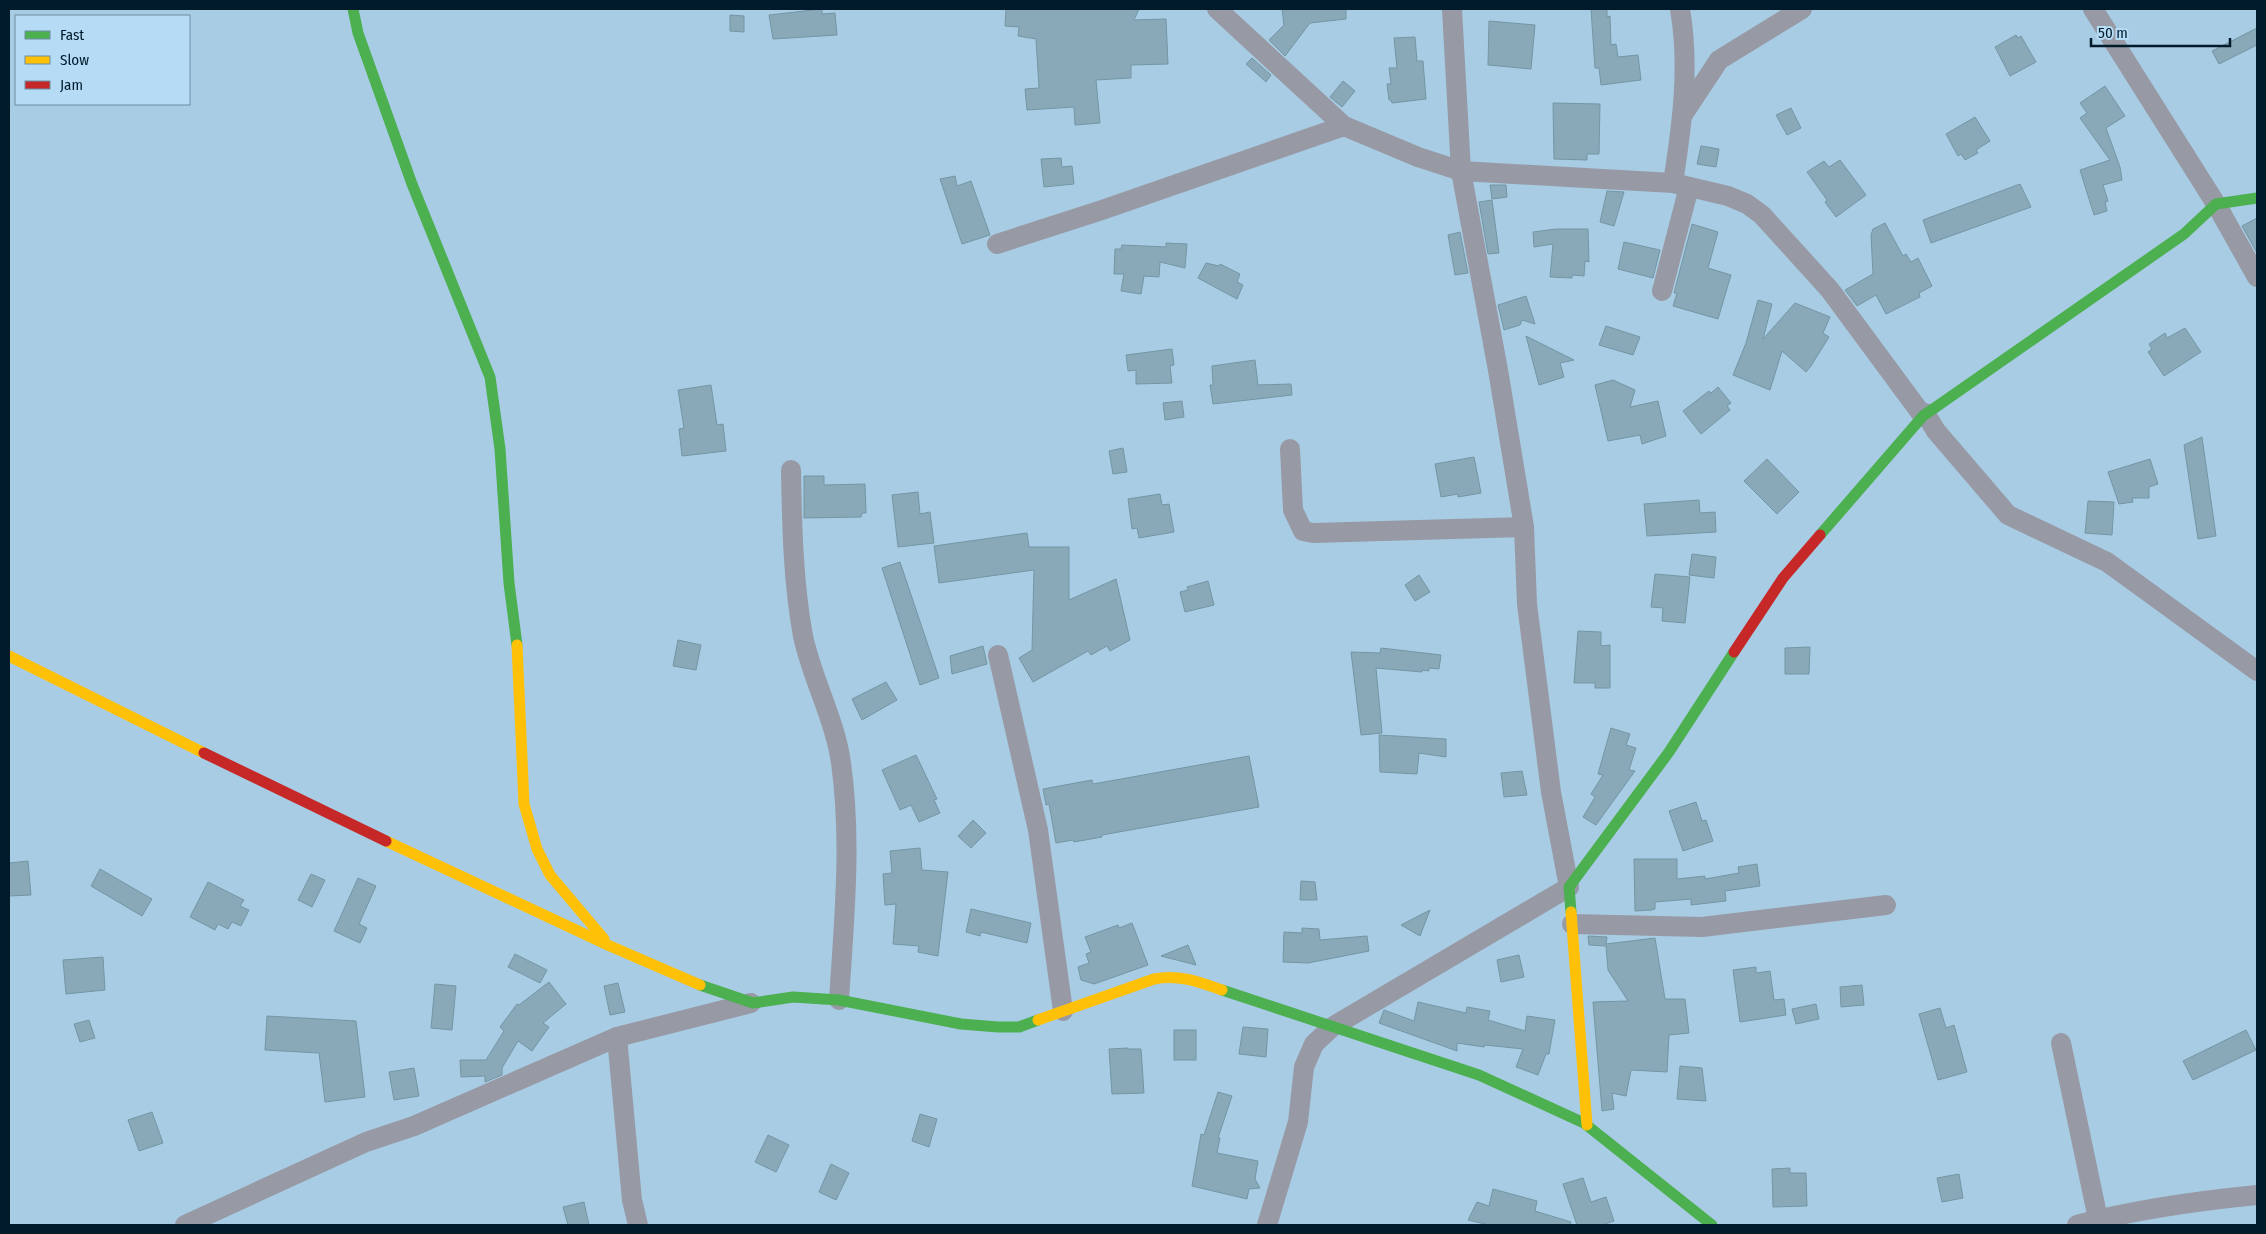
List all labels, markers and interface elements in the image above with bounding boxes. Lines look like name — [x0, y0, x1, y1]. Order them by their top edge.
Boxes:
legend — [15, 15, 190, 105]
scale bar — [2091, 15, 2230, 47]
text: 50 m — [2098, 24, 2128, 42]
text: Fast — [60, 26, 84, 44]
text: Slow — [60, 51, 89, 69]
text: Jam — [60, 76, 83, 94]

